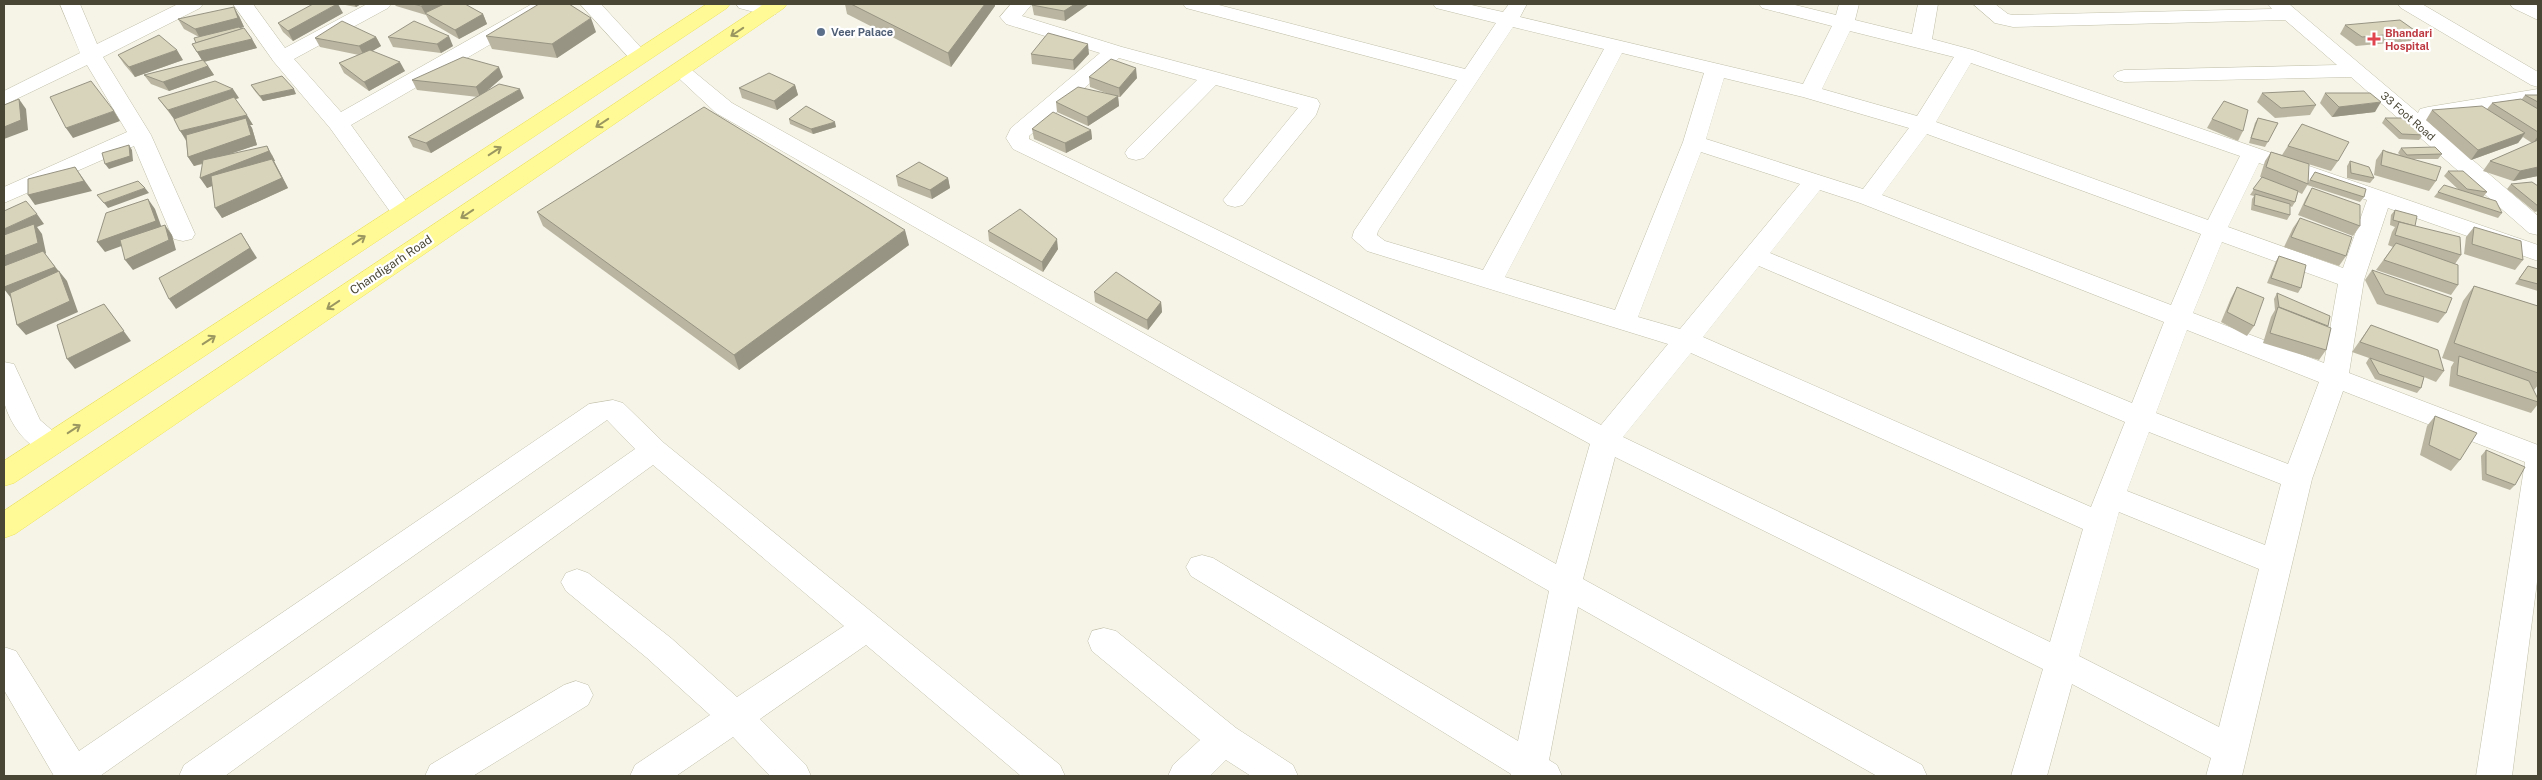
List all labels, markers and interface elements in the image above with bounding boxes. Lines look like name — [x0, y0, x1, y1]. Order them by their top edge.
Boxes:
marker: Veer Palace — [815, 26, 827, 38]
place label: Veer Palace — [831, 26, 893, 38]
one-way arrow — [730, 27, 744, 37]
place label: Bhandari Hospital — [2385, 27, 2432, 52]
marker: Bhandari Hospital — [2367, 32, 2381, 46]
street label: 33 Foot Road — [2378, 89, 2438, 143]
one-way arrow — [595, 118, 609, 128]
one-way arrow — [488, 146, 502, 156]
one-way arrow — [461, 209, 475, 219]
street label: Chandigarh Road — [347, 232, 435, 298]
one-way arrow — [352, 235, 366, 245]
one-way arrow — [326, 300, 340, 310]
one-way arrow — [202, 334, 216, 345]
one-way arrow — [66, 424, 80, 434]

